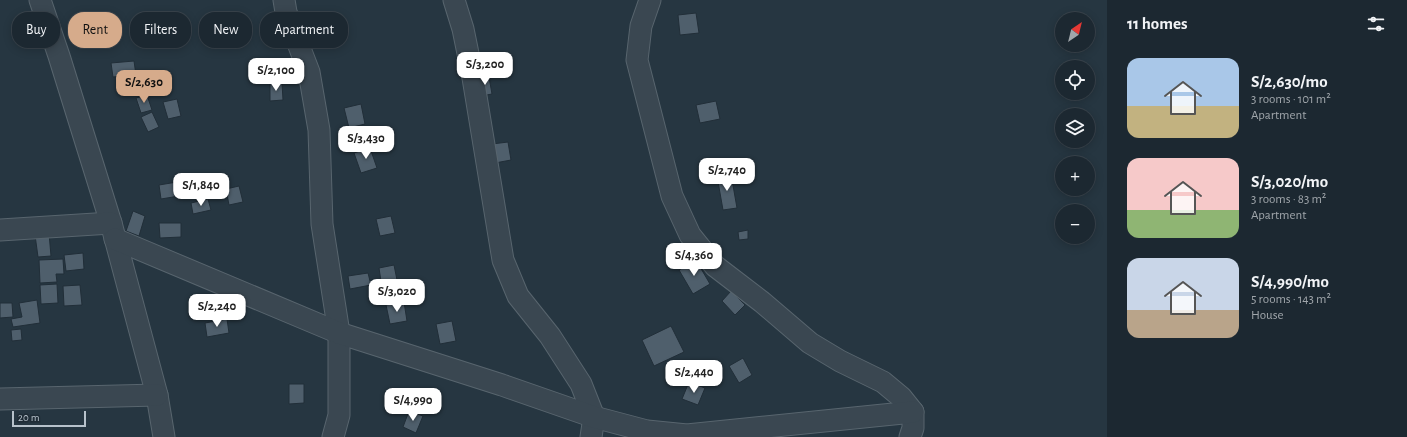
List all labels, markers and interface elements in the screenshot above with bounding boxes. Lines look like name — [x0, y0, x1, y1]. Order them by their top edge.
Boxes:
chip: Buy — [12, 12, 60, 48]
chip: Rent — [68, 12, 122, 48]
chip: Filters — [130, 12, 191, 48]
chip: New — [199, 12, 252, 48]
chip: Apartment — [260, 12, 348, 48]
north arrow — [1055, 12, 1095, 52]
map controls — [1055, 12, 1095, 244]
icon: filters — [1365, 13, 1387, 35]
text: 11 homes — [1127, 15, 1187, 32]
pin: S/3,200 — [448, 52, 522, 86]
pin: S/2,100 — [239, 58, 313, 92]
text: S/3,200 — [466, 58, 504, 71]
button: locate — [1055, 60, 1095, 100]
text: S/2,100 — [257, 64, 295, 77]
pin: S/2,630 — [107, 70, 181, 104]
text: S/2,630/mo — [1251, 73, 1328, 90]
icon: home — [1159, 74, 1207, 122]
text: S/2,630 — [125, 76, 163, 89]
text: 3 rooms · 101 m² — [1251, 93, 1331, 106]
button: layers — [1055, 108, 1095, 148]
text: Apartment — [1251, 109, 1306, 122]
pin: S/3,430 — [329, 126, 403, 160]
text: S/3,430 — [347, 132, 385, 145]
button: + — [1055, 156, 1095, 196]
pin: S/2,740 — [690, 158, 764, 192]
text: S/2,740 — [708, 164, 746, 177]
pin: S/1,840 — [164, 173, 238, 207]
text: S/3,020/mo — [1251, 173, 1328, 190]
icon: home — [1159, 174, 1207, 222]
text: S/1,840 — [182, 179, 220, 192]
text: 3 rooms · 83 m² — [1251, 193, 1326, 206]
button: − — [1055, 204, 1095, 244]
text: Apartment — [1251, 209, 1306, 222]
pin: S/4,360 — [657, 243, 731, 277]
text: S/4,360 — [675, 249, 713, 262]
text: S/4,990/mo — [1251, 273, 1329, 290]
icon: home — [1159, 274, 1207, 322]
pin: S/3,020 — [360, 279, 434, 313]
text: S/3,020 — [378, 285, 416, 298]
text: 5 rooms · 143 m² — [1251, 293, 1331, 306]
pin: S/2,240 — [180, 294, 254, 328]
text: S/2,240 — [198, 300, 236, 313]
text: House — [1251, 309, 1283, 322]
pin: S/2,440 — [657, 360, 731, 394]
text: S/2,440 — [674, 366, 714, 379]
pin: S/4,990 — [376, 388, 450, 422]
text: S/4,990 — [393, 394, 433, 407]
scale bar — [12, 409, 86, 428]
text: 20 m — [18, 412, 39, 423]

